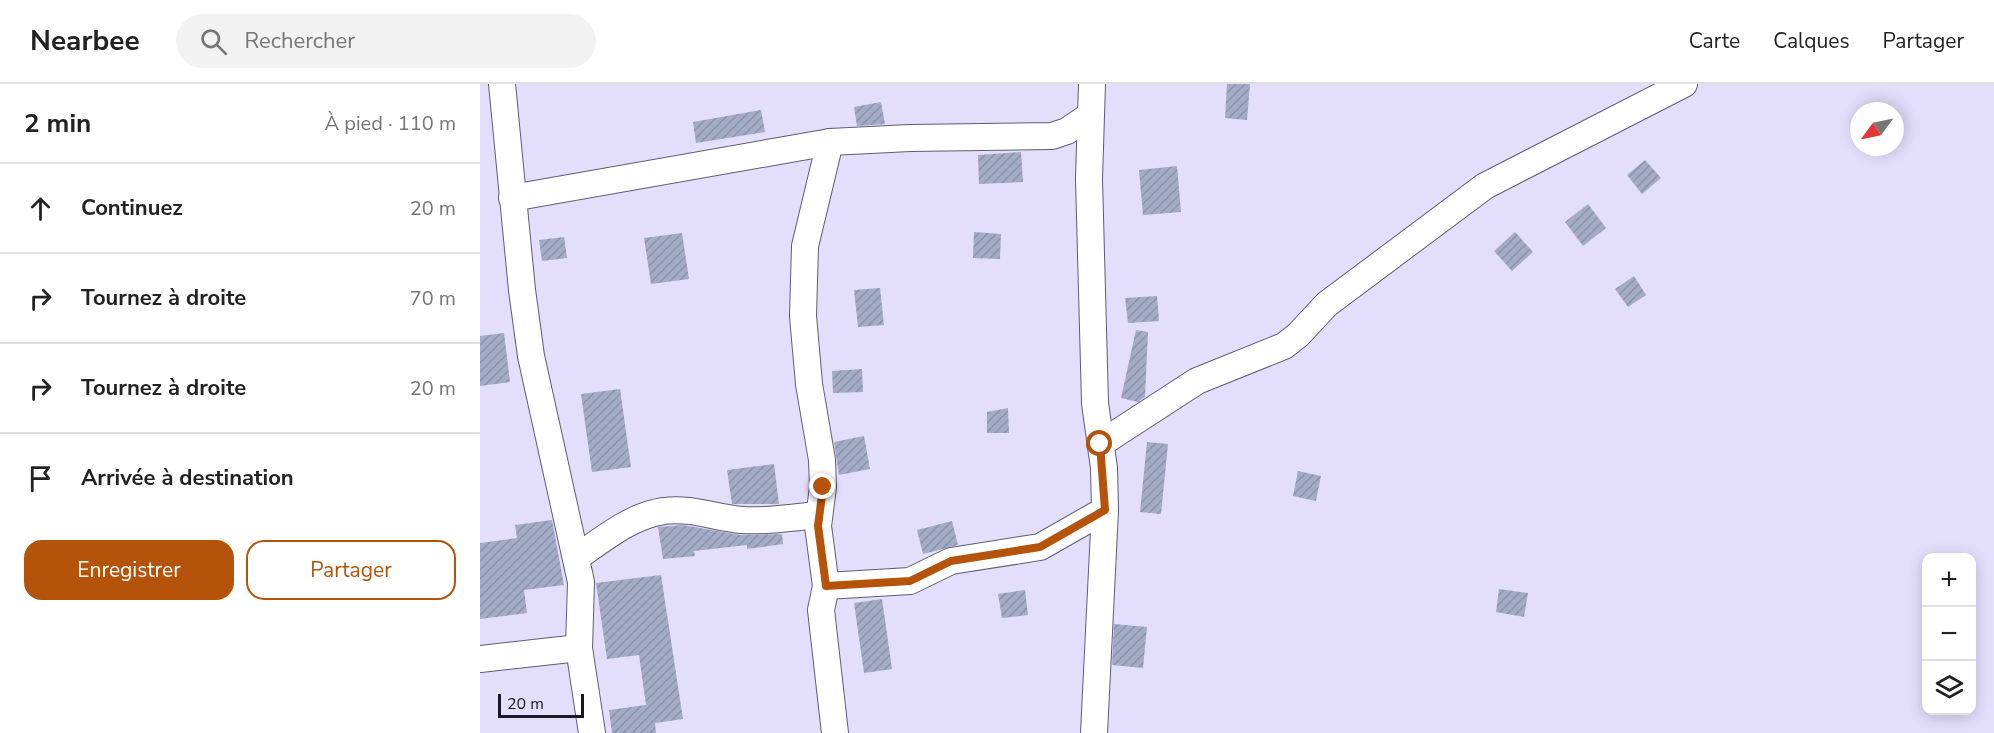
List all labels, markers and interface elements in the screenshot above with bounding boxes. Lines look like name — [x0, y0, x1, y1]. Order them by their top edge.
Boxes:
search box — [176, 14, 596, 68]
text: Nearbee — [30, 22, 140, 60]
icon: search — [197, 25, 230, 58]
text: Rechercher — [245, 26, 355, 56]
text: Carte — [1689, 27, 1740, 55]
text: Calques — [1773, 27, 1850, 55]
text: Partager — [1883, 27, 1964, 55]
north arrow — [1850, 102, 1904, 156]
text: 2 min — [24, 106, 91, 141]
text: À pied · 110 m — [325, 110, 456, 137]
icon: ahead — [24, 192, 57, 225]
text: Continuez — [81, 193, 183, 223]
text: 20 m — [410, 195, 456, 222]
icon: right — [24, 282, 57, 315]
text: Tournez à droite — [81, 283, 246, 313]
text: 70 m — [410, 285, 456, 312]
icon: right — [24, 372, 57, 405]
text: Tournez à droite — [81, 373, 246, 403]
text: 20 m — [410, 375, 456, 402]
route start — [1086, 430, 1112, 456]
icon: arrive — [24, 462, 57, 495]
text: Arrivée à destination — [81, 463, 294, 493]
route end — [809, 473, 835, 499]
button: Enregistrer — [24, 540, 234, 600]
button: Partager — [246, 540, 456, 600]
map controls — [1922, 553, 1976, 715]
button: + — [1922, 553, 1976, 607]
button: − — [1922, 607, 1976, 661]
button: layers — [1922, 661, 1976, 715]
scale bar — [498, 691, 584, 718]
text: 20 m — [507, 693, 544, 715]

